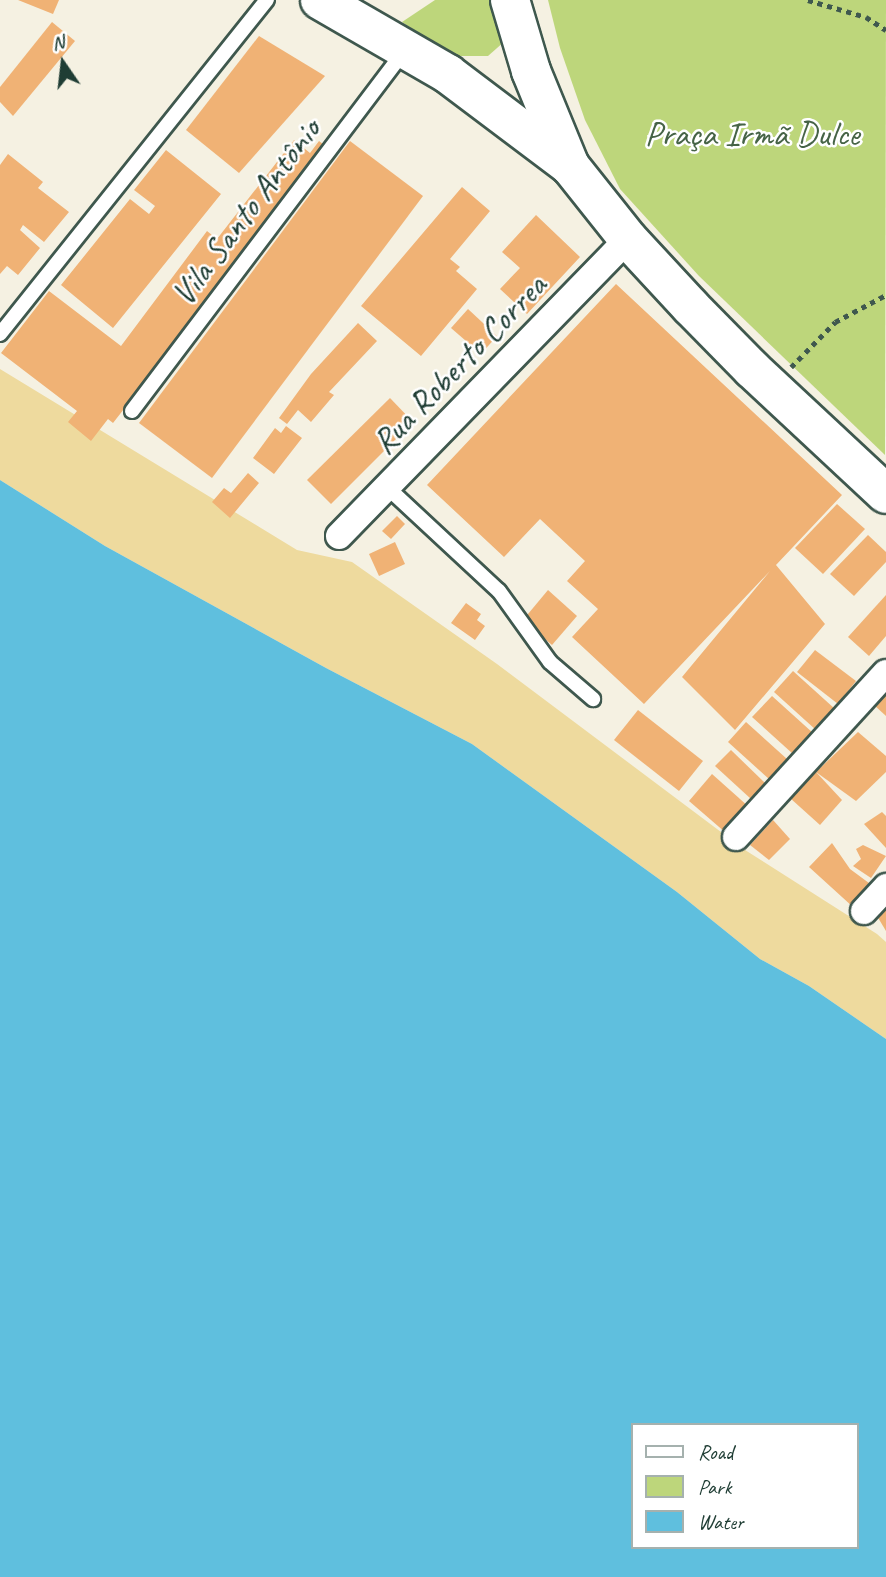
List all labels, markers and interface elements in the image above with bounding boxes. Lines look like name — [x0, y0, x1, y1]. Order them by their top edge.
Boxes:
north arrow — [28, 28, 98, 98]
text: N — [49, 30, 67, 56]
street label: Vila Santo Antônio — [162, 110, 330, 314]
park label: Praça Irmã Dulce — [645, 113, 859, 155]
street label: Rua Roberto Correa — [362, 265, 556, 463]
legend — [630, 1423, 858, 1549]
text: Road — [698, 1439, 733, 1465]
text: Park — [698, 1474, 731, 1500]
text: Water — [698, 1509, 744, 1535]

